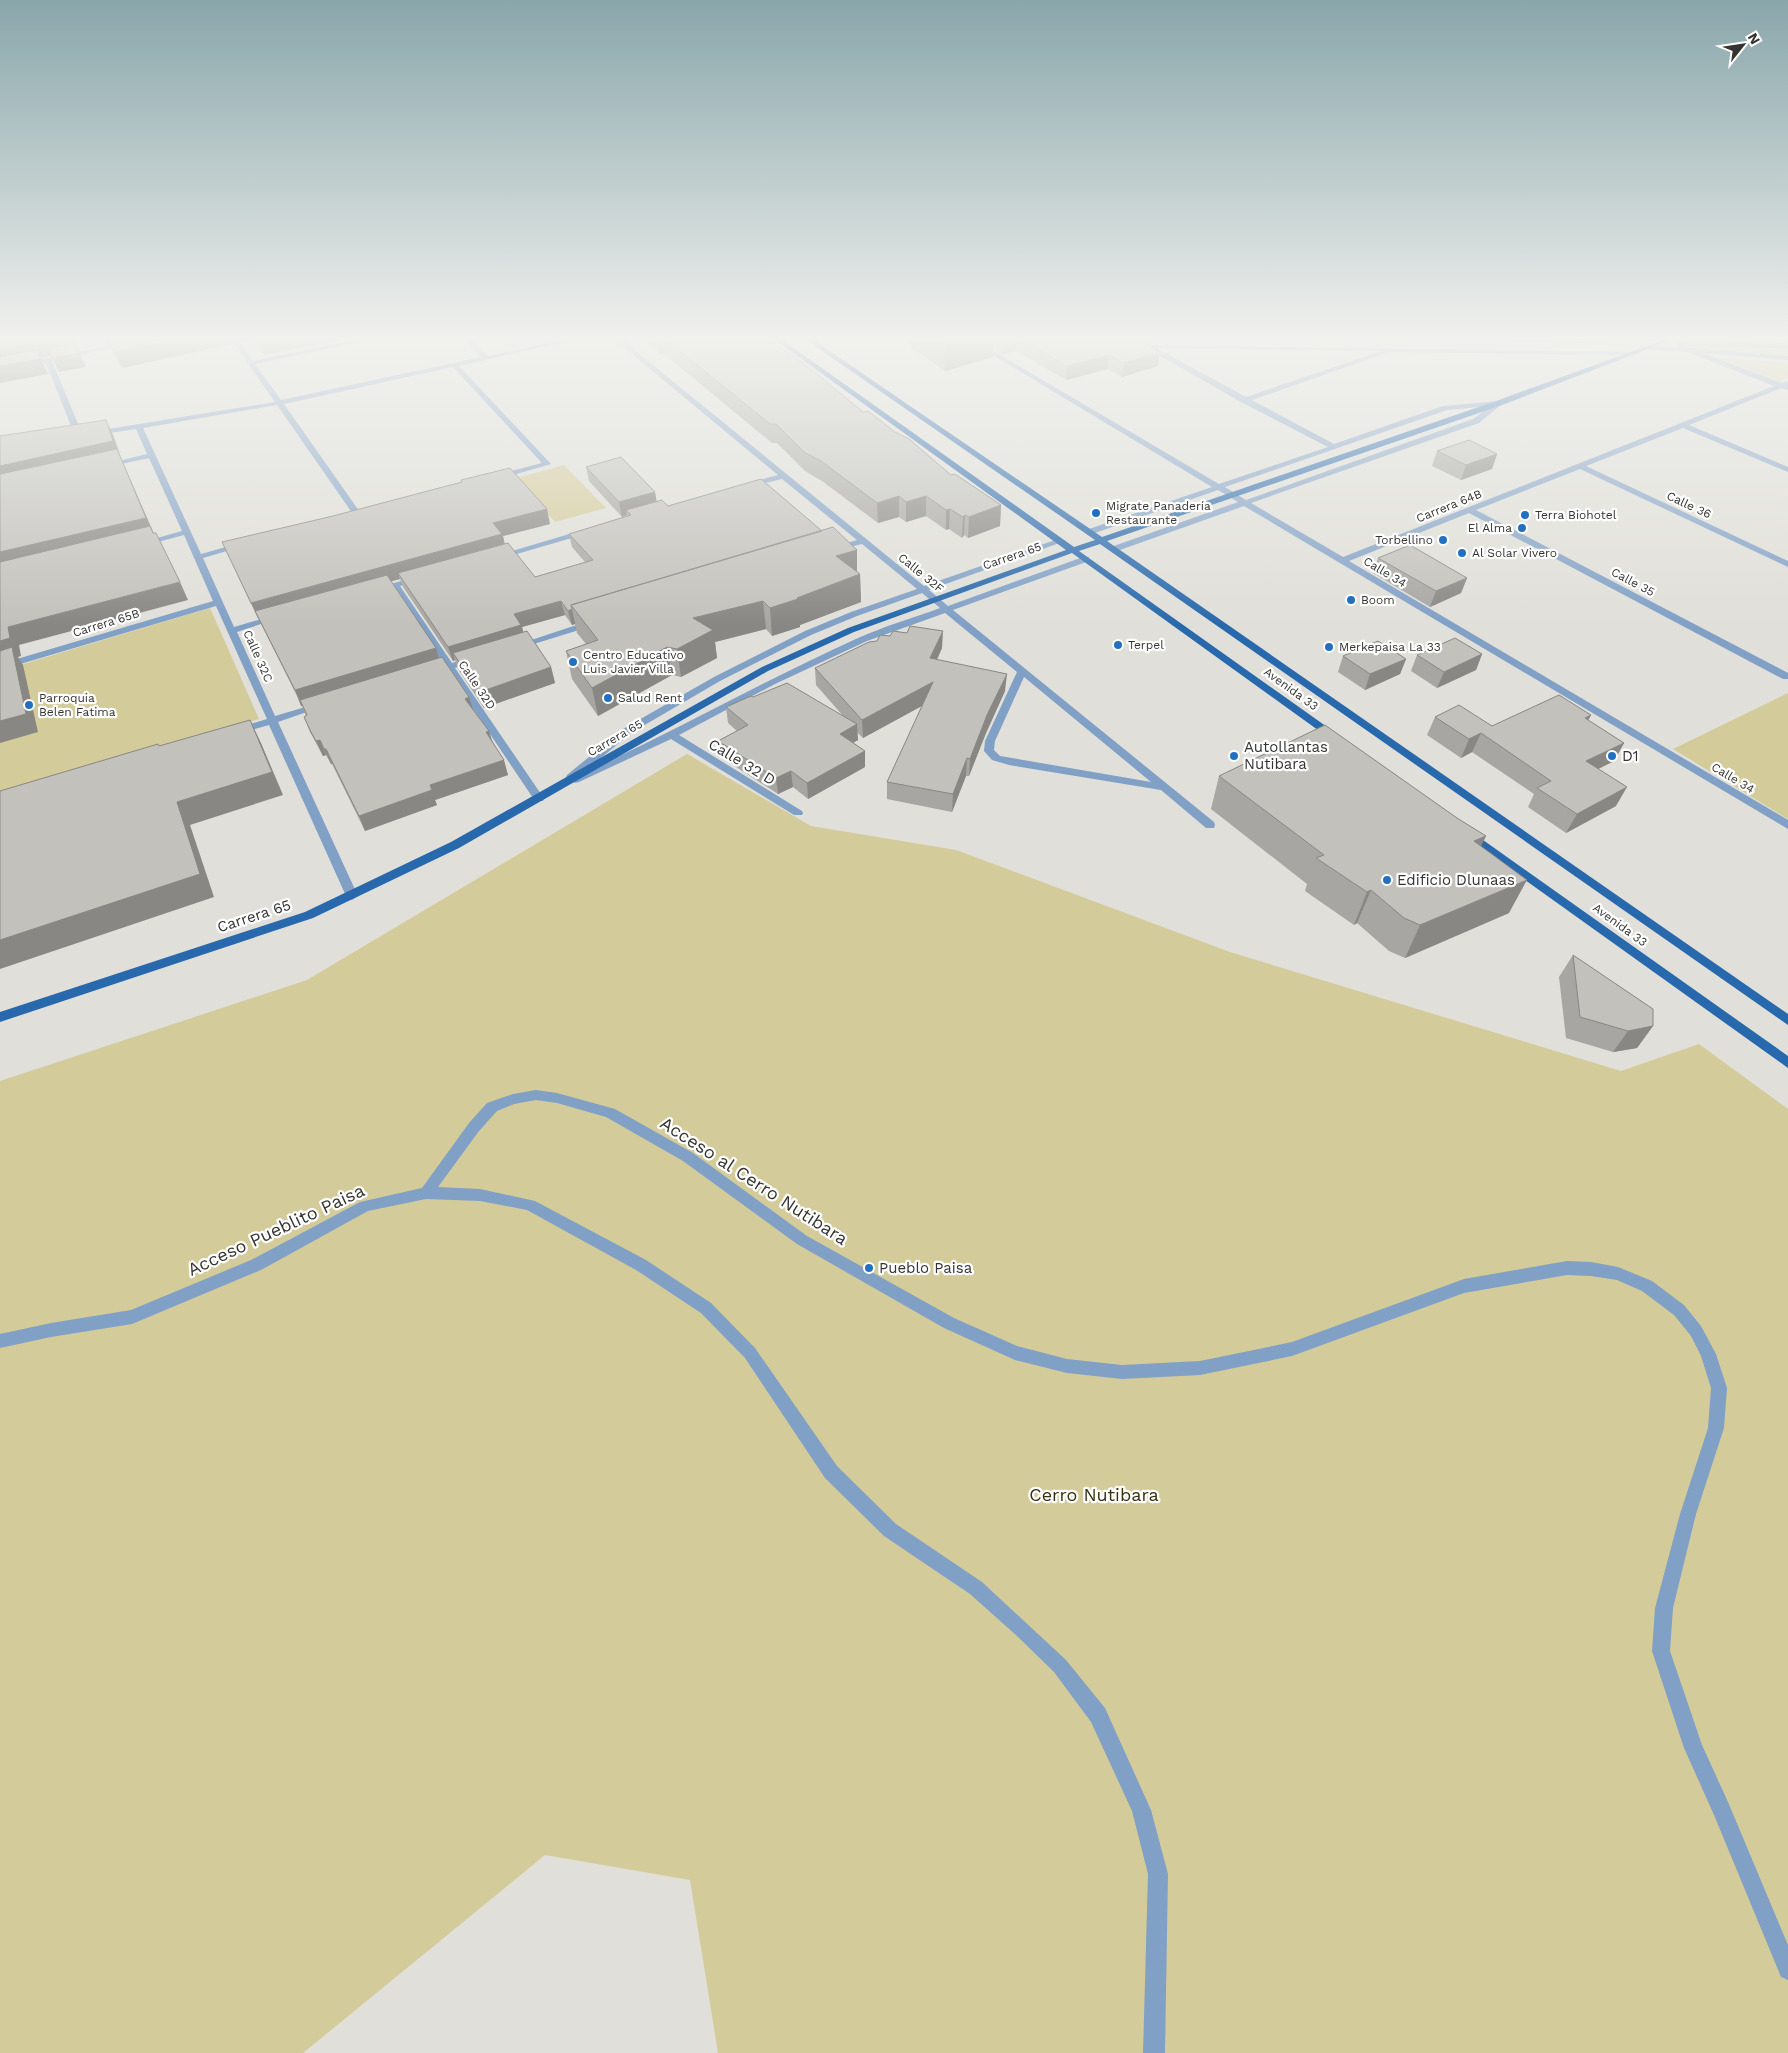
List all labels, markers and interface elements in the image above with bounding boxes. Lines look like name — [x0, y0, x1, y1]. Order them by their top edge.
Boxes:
north arrow — [1718, 20, 1768, 70]
text: N — [1745, 30, 1764, 47]
street label: Carrera 64B — [1414, 486, 1484, 525]
street label: Calle 36 — [1664, 489, 1714, 521]
place label: Migrate Panadería Restaurante — [1106, 499, 1211, 527]
marker: Migrate Panadería Restaurante — [1090, 507, 1102, 519]
place label: Terra Biohotel — [1535, 508, 1617, 522]
marker: Terra Biohotel — [1519, 509, 1531, 521]
place label: El Alma — [1468, 521, 1512, 535]
marker: El Alma — [1516, 522, 1528, 534]
place label: Torbellino — [1375, 533, 1433, 547]
marker: Torbellino — [1437, 534, 1449, 546]
street label: Carrera 65 — [981, 539, 1043, 573]
place label: Al Solar Vivero — [1472, 546, 1557, 560]
marker: Al Solar Vivero — [1456, 547, 1468, 559]
street label: Calle 32F — [895, 550, 947, 596]
street label: Calle 34 — [1361, 554, 1409, 590]
street label: Calle 35 — [1609, 565, 1657, 599]
place label: Boom — [1361, 593, 1395, 607]
marker: Boom — [1345, 594, 1357, 606]
street label: Carrera 65B — [71, 606, 141, 640]
street label: Calle 32C — [240, 628, 276, 684]
place label: Terpel — [1128, 638, 1164, 652]
marker: Terpel — [1112, 639, 1124, 651]
place label: Merkepaisa La 33 — [1339, 640, 1441, 654]
marker: Merkepaisa La 33 — [1323, 641, 1335, 653]
place label: Centro Educativo Luis Javier Villa — [583, 648, 684, 676]
marker: Centro Educativo Luis Javier Villa — [567, 656, 579, 668]
street label: Calle 32D — [456, 658, 498, 712]
street label: Avenida 33 — [1261, 665, 1321, 713]
place label: Parroquia Belen Fatima — [39, 691, 116, 719]
place label: Salud Rent — [618, 691, 682, 705]
marker: Salud Rent — [602, 692, 614, 704]
marker: Parroquia Belen Fatima — [23, 699, 35, 711]
street label: Carrera 65 — [585, 717, 645, 759]
street label: Calle 32 D — [705, 735, 779, 789]
place label: Autollantas Nutibara — [1244, 738, 1328, 773]
place label: D1 — [1622, 747, 1639, 765]
marker: Autollantas Nutibara — [1228, 750, 1240, 762]
marker: D1 — [1606, 750, 1618, 762]
street label: Calle 34 — [1709, 760, 1757, 796]
place label: Edificio Dlunaas — [1397, 871, 1515, 889]
marker: Edificio Dlunaas — [1381, 874, 1393, 886]
street label: Carrera 65 — [215, 896, 293, 936]
street label: Avenida 33 — [1590, 901, 1650, 949]
street label: Acceso al Cerro Nutibara — [657, 1112, 852, 1249]
street label: Acceso Pueblito Paisa — [184, 1179, 368, 1280]
place label: Pueblo Paisa — [879, 1259, 973, 1277]
marker: Pueblo Paisa — [863, 1262, 875, 1274]
park label: Cerro Nutibara — [1029, 1484, 1159, 1505]

